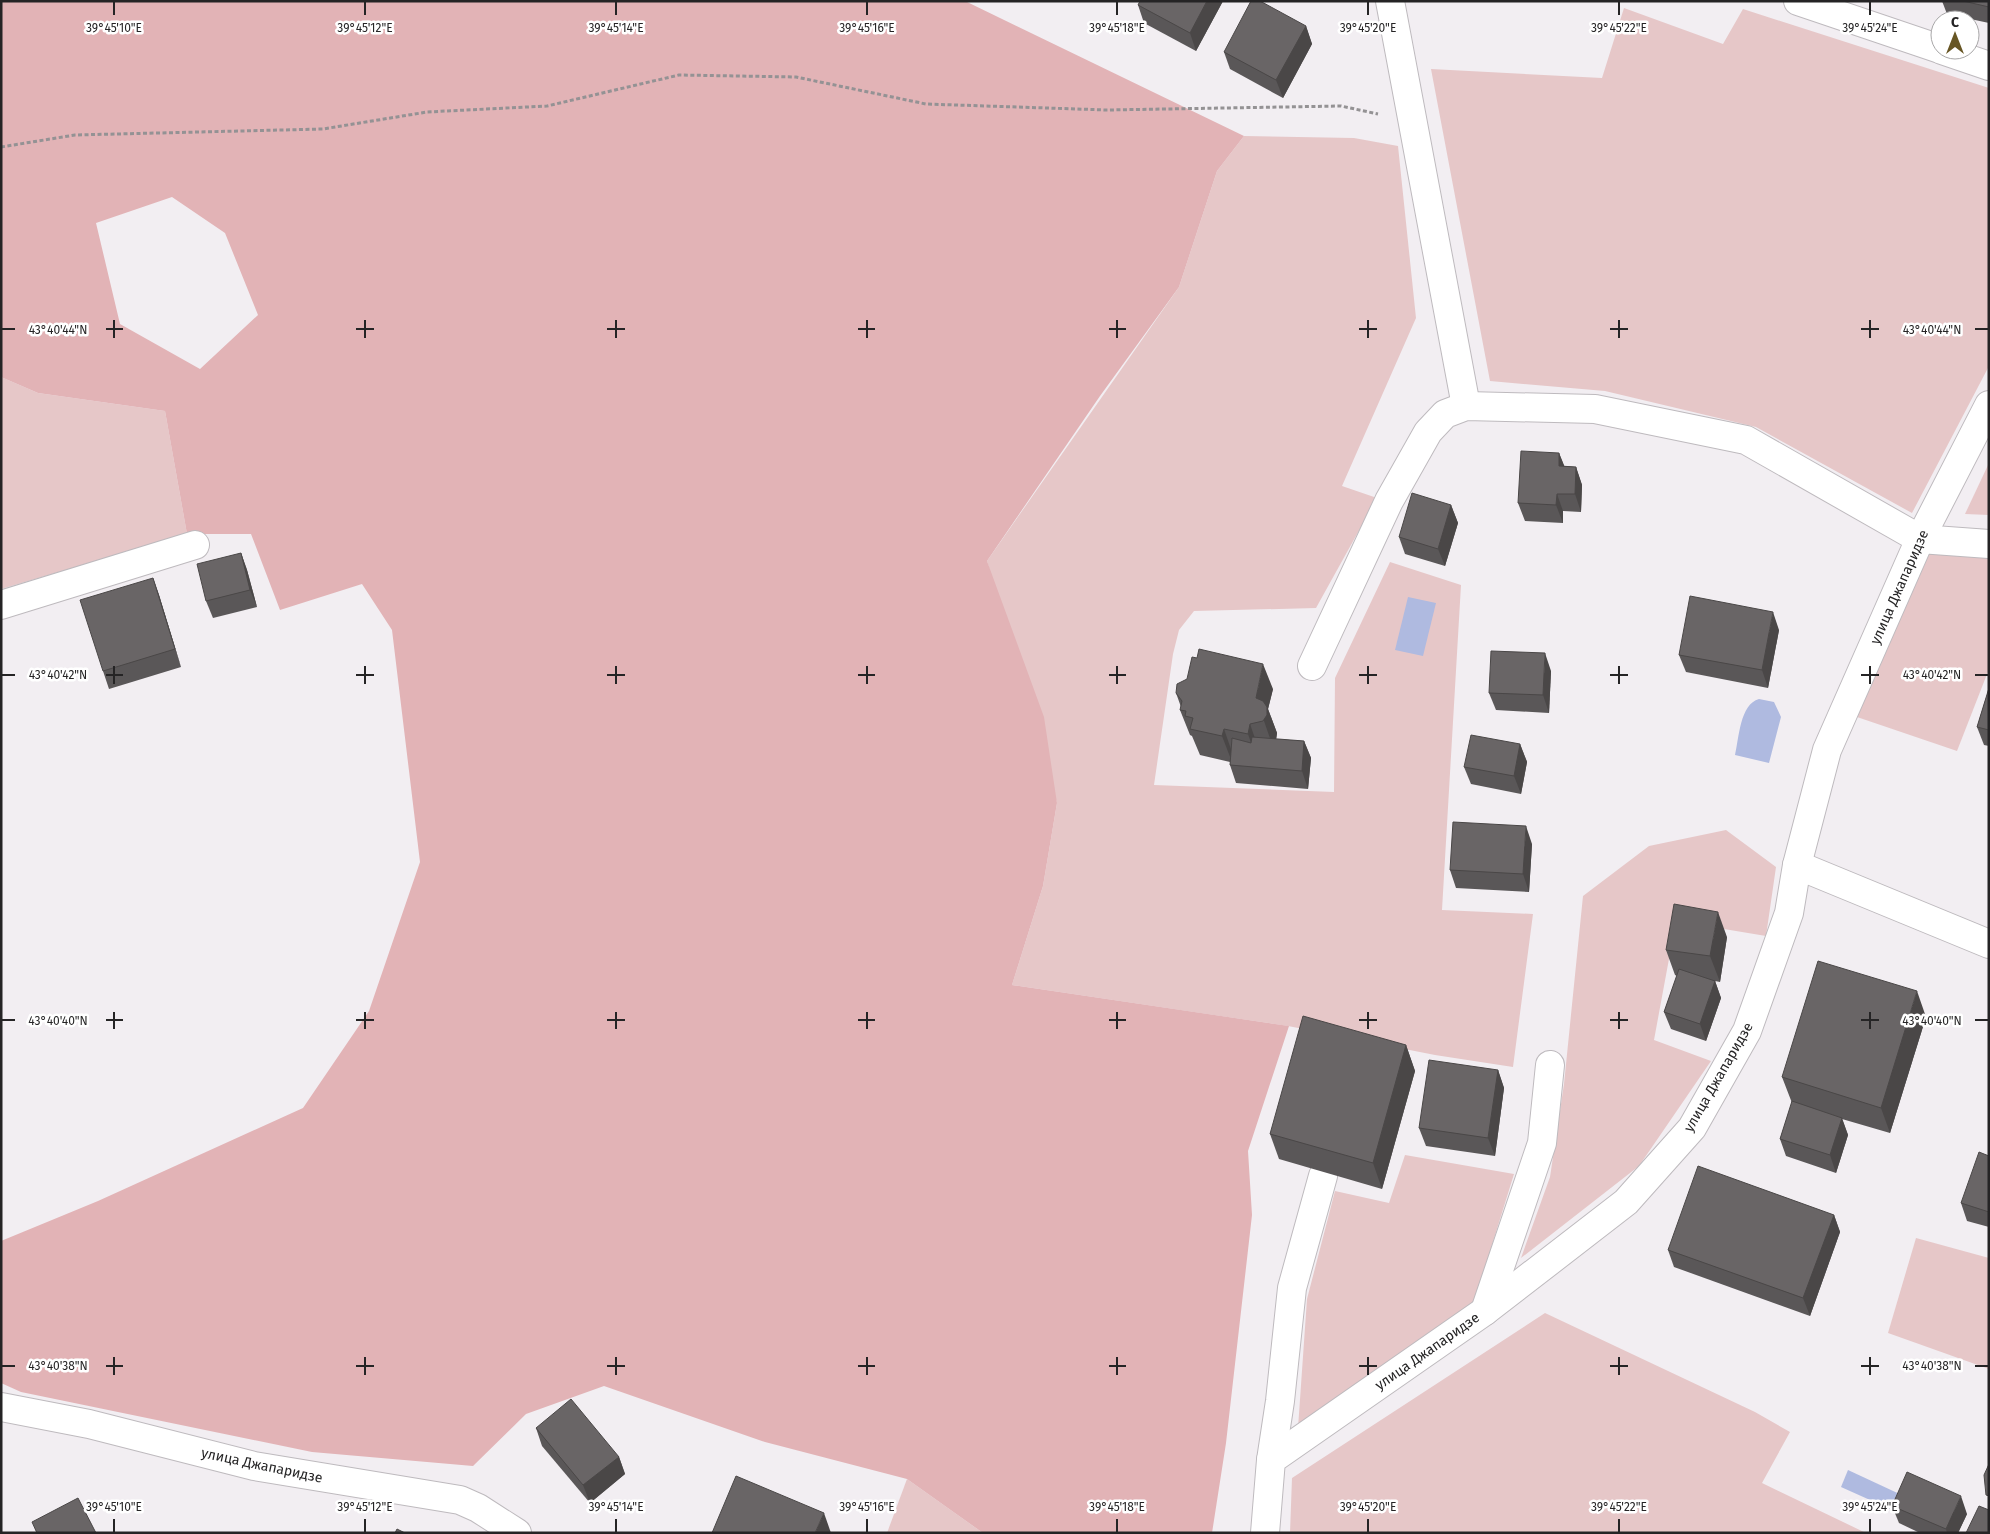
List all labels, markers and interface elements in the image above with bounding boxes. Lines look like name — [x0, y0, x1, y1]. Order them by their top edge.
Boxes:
north arrow — [1930, 10, 1980, 60]
text: С — [1951, 14, 1959, 31]
text: 39°45'10"E — [86, 21, 142, 35]
text: 39°45'12"E — [337, 21, 393, 35]
text: 39°45'14"E — [588, 21, 644, 35]
text: 39°45'16"E — [839, 21, 895, 35]
text: 39°45'18"E — [1089, 21, 1145, 35]
text: 39°45'20"E — [1340, 21, 1396, 35]
text: 39°45'22"E — [1591, 21, 1647, 35]
text: 39°45'24"E — [1842, 21, 1898, 35]
text: 43°40'44"N — [29, 323, 87, 337]
text: 43°40'44"N — [1903, 323, 1961, 337]
street label: улица Джапаридзе — [1867, 527, 1932, 647]
text: 43°40'42"N — [29, 668, 87, 682]
text: 43°40'42"N — [1903, 668, 1961, 682]
text: 43°40'40"N — [28, 1014, 88, 1028]
text: 43°40'40"N — [1902, 1014, 1962, 1028]
street label: улица Джапаридзе — [1680, 1019, 1757, 1135]
street label: улица Джапаридзе — [1372, 1309, 1483, 1394]
text: 43°40'38"N — [28, 1359, 88, 1373]
text: 43°40'38"N — [1902, 1359, 1962, 1373]
street label: улица Джапаридзе — [200, 1444, 324, 1487]
text: 39°45'10"E — [86, 1500, 142, 1514]
text: 39°45'12"E — [337, 1500, 393, 1514]
text: 39°45'14"E — [588, 1500, 644, 1514]
text: 39°45'16"E — [839, 1500, 895, 1514]
text: 39°45'18"E — [1089, 1500, 1145, 1514]
text: 39°45'20"E — [1340, 1500, 1396, 1514]
text: 39°45'22"E — [1591, 1500, 1647, 1514]
text: 39°45'24"E — [1842, 1500, 1898, 1514]

